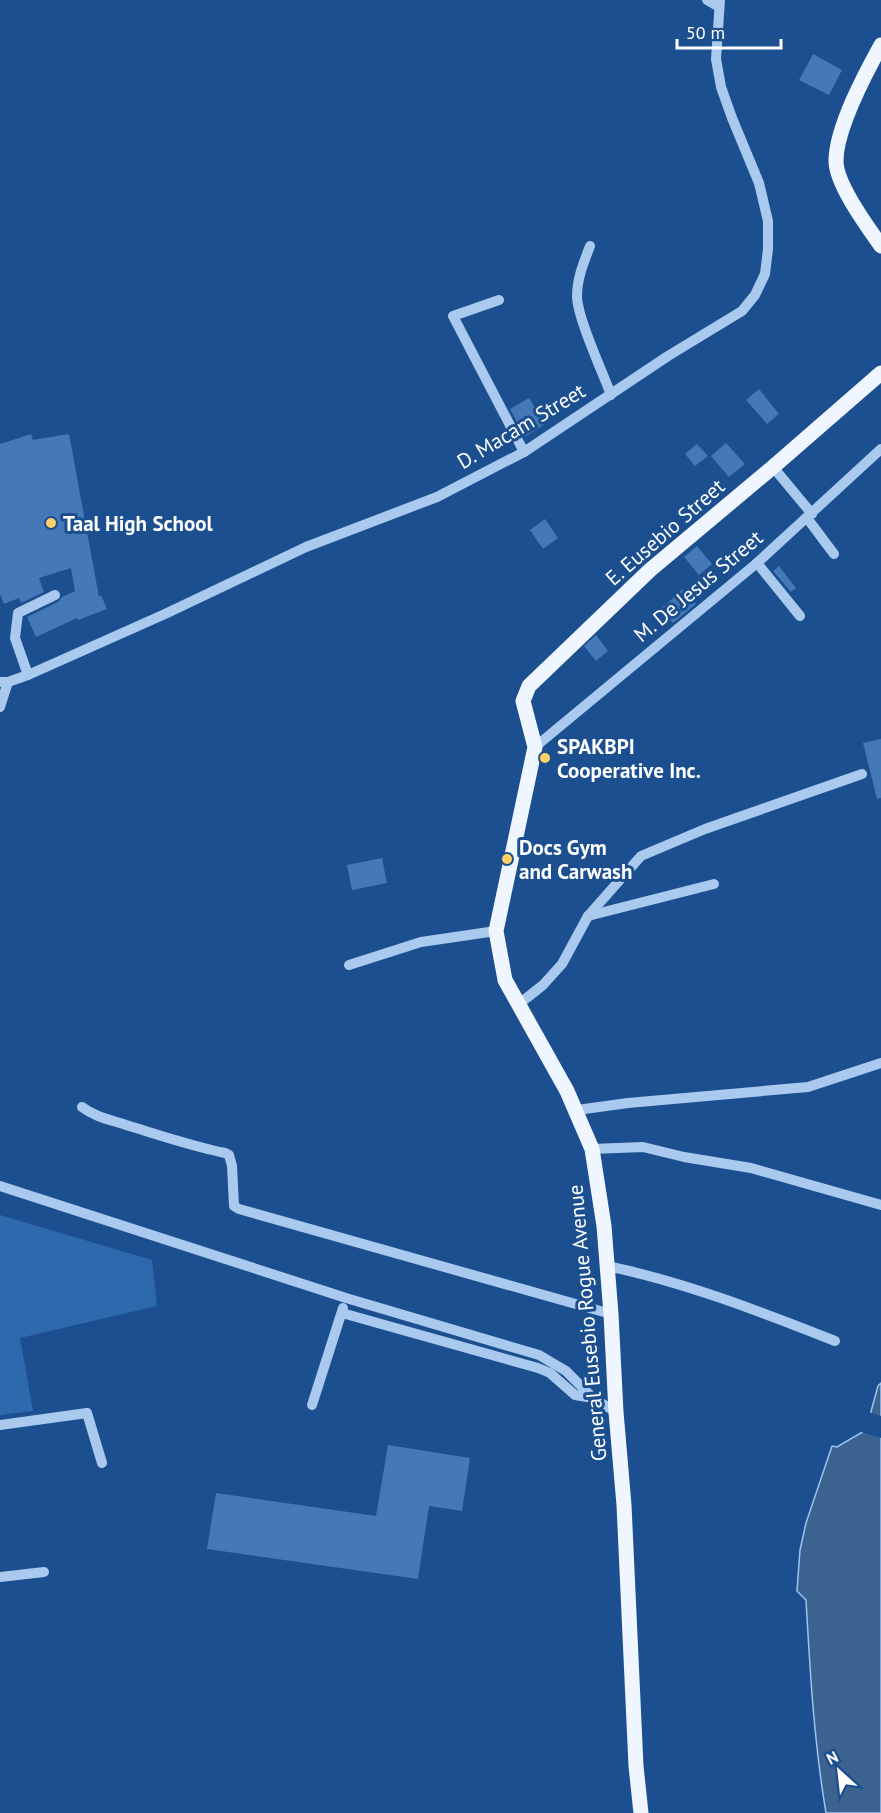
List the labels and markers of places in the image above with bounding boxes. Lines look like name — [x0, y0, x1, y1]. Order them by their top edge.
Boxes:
place label: Taal High School — [63, 510, 214, 537]
marker: Taal High School — [44, 516, 58, 530]
place label: SPAKBPI Cooperative Inc. — [557, 733, 701, 784]
marker: SPAKBPI Cooperative Inc. — [538, 751, 552, 765]
place label: Docs Gym and Carwash — [519, 834, 632, 885]
marker: Docs Gym and Carwash — [500, 852, 514, 866]

